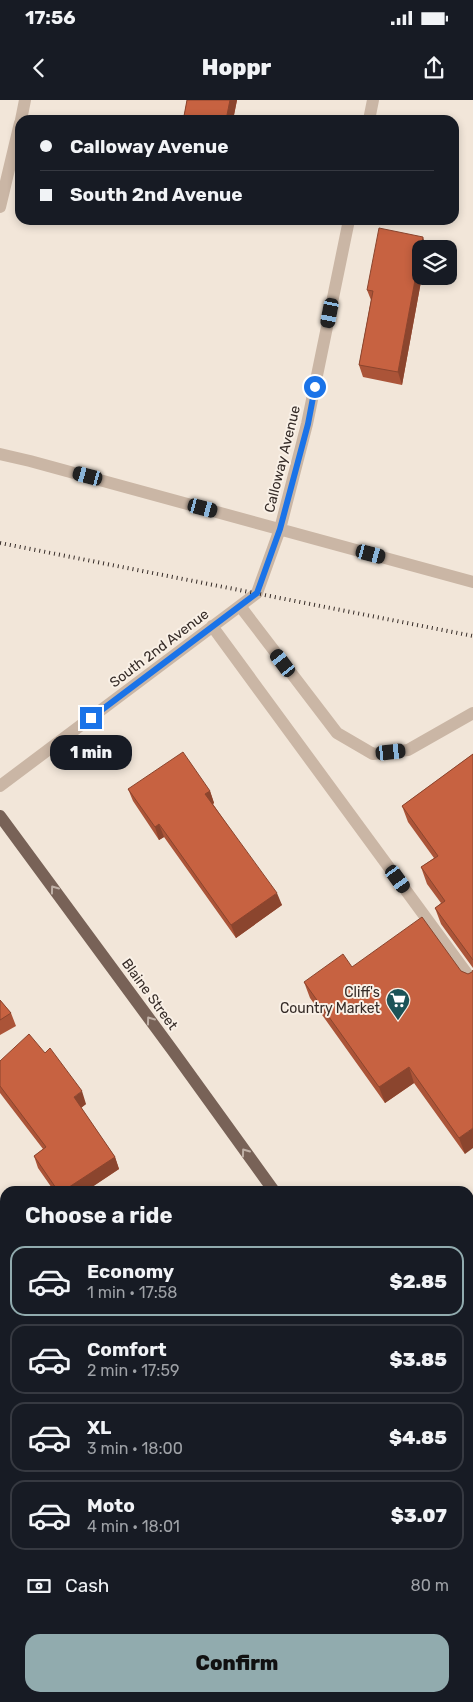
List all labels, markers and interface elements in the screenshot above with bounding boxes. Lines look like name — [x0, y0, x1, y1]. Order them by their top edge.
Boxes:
text: 17:56 — [25, 6, 76, 29]
icon: back — [25, 54, 53, 82]
text: Hoppr — [202, 54, 271, 81]
icon: share — [420, 54, 448, 82]
text: Calloway Avenue — [70, 135, 228, 158]
text: South 2nd Avenue — [70, 183, 243, 206]
map controls — [412, 240, 457, 285]
button: layers — [412, 240, 457, 285]
car — [319, 297, 340, 329]
route start — [304, 376, 326, 398]
street label: Calloway Avenue — [261, 404, 304, 514]
car — [71, 465, 104, 487]
car — [186, 497, 219, 519]
car — [354, 543, 387, 565]
street label: South 2nd Avenue — [106, 605, 212, 691]
car — [267, 647, 298, 679]
route end — [80, 707, 102, 729]
callout: 1 min — [50, 736, 132, 770]
text: 1 min — [70, 743, 112, 762]
car — [375, 743, 406, 761]
car — [383, 862, 412, 896]
one-way arrow — [51, 885, 60, 895]
street label: Blaine Street — [118, 955, 181, 1034]
place label: Cliff's Country Market — [280, 984, 381, 1017]
supermarket icon: Cliff's Country Market — [385, 987, 411, 1021]
one-way arrow — [147, 1016, 156, 1026]
one-way arrow — [242, 1148, 251, 1158]
text: Choose a ride — [25, 1202, 172, 1229]
icon: car — [27, 1259, 72, 1304]
text: Economy — [87, 1260, 174, 1283]
text: $2.85 — [390, 1270, 447, 1293]
text: 1 min · 17:58 — [87, 1283, 178, 1302]
icon: car — [27, 1337, 72, 1382]
text: Comfort — [87, 1338, 167, 1361]
text: $3.85 — [389, 1348, 447, 1371]
text: 2 min · 17:59 — [87, 1361, 179, 1380]
icon: car — [27, 1415, 72, 1460]
text: XL — [87, 1416, 111, 1439]
text: $4.85 — [389, 1426, 447, 1449]
text: 3 min · 18:00 — [87, 1439, 183, 1458]
icon: car — [27, 1493, 72, 1538]
text: Moto — [87, 1494, 135, 1517]
text: $3.07 — [391, 1504, 447, 1527]
text: 4 min · 18:01 — [87, 1517, 180, 1536]
icon: cash — [25, 1572, 53, 1600]
text: Cash — [65, 1574, 109, 1597]
text: 80 m — [411, 1576, 449, 1595]
button: Confirm — [25, 1634, 449, 1692]

